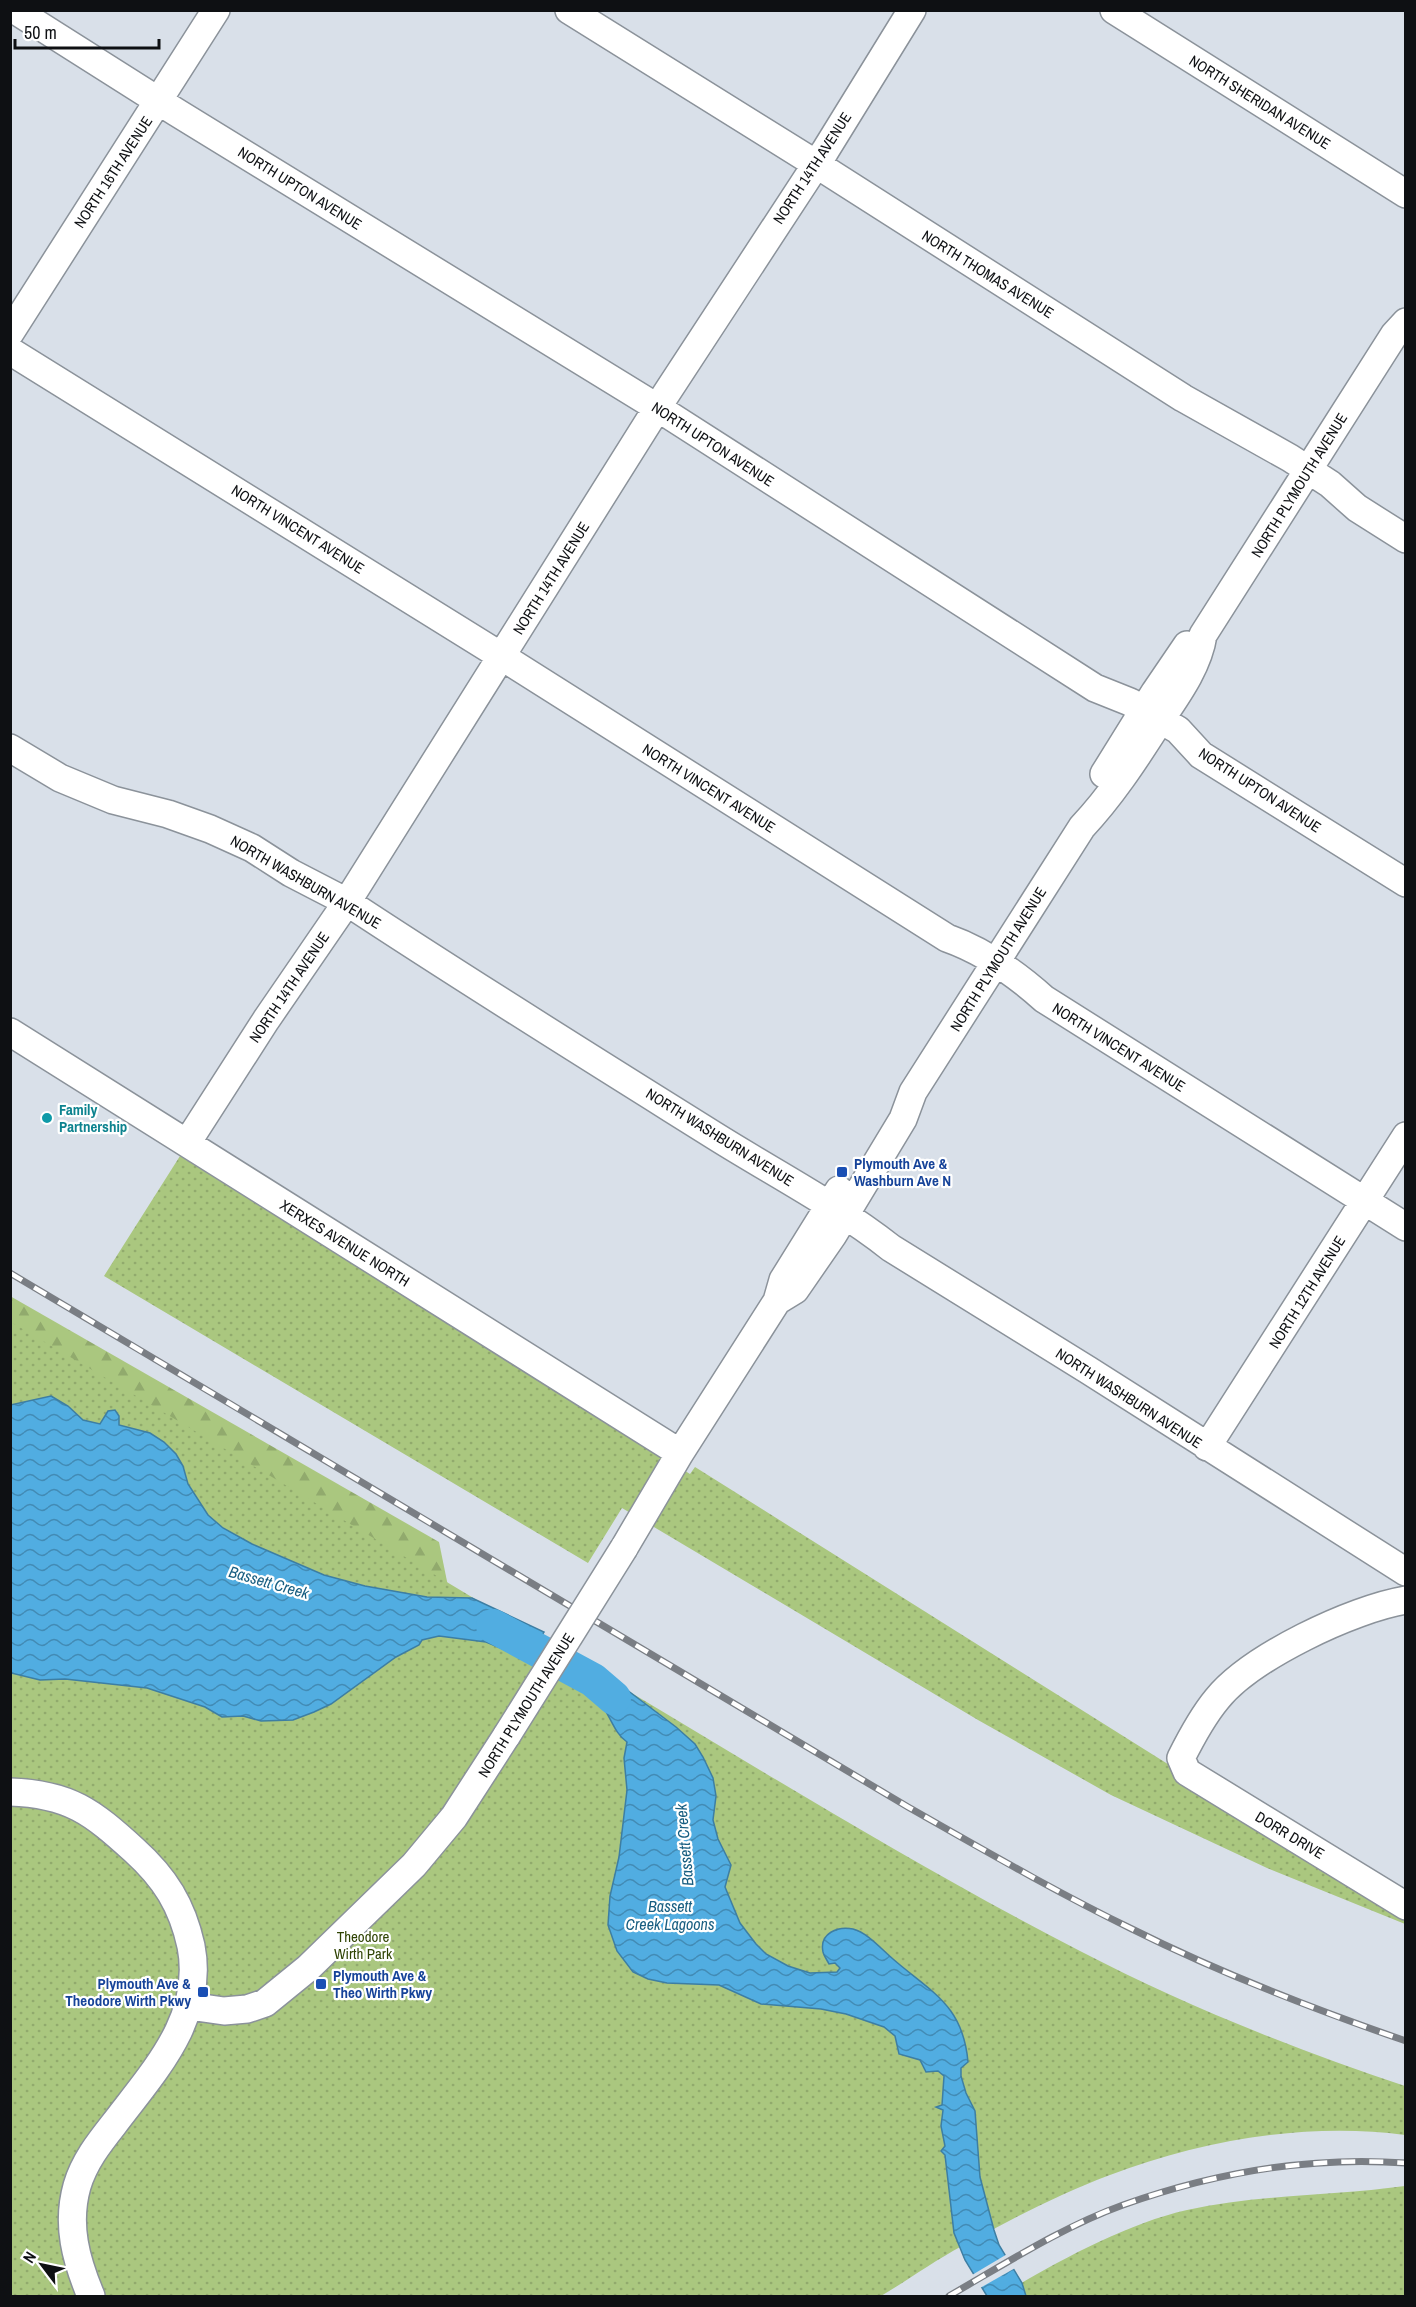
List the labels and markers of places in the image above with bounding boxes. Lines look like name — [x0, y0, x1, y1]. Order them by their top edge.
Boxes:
place label: Family Partnership — [59, 1099, 127, 1137]
marker: Family Partnership — [40, 1111, 54, 1125]
place label: Plymouth Ave & Washburn Ave N — [854, 1153, 951, 1191]
marker: Plymouth Ave & Washburn Ave N — [835, 1165, 849, 1179]
place label: Plymouth Ave & Theo Wirth Pkwy — [333, 1965, 432, 2003]
place label: Plymouth Ave & Theodore Wirth Pkwy — [65, 1973, 191, 2011]
marker: Plymouth Ave & Theo Wirth Pkwy — [314, 1977, 328, 1991]
marker: Plymouth Ave & Theodore Wirth Pkwy — [196, 1985, 210, 1999]

